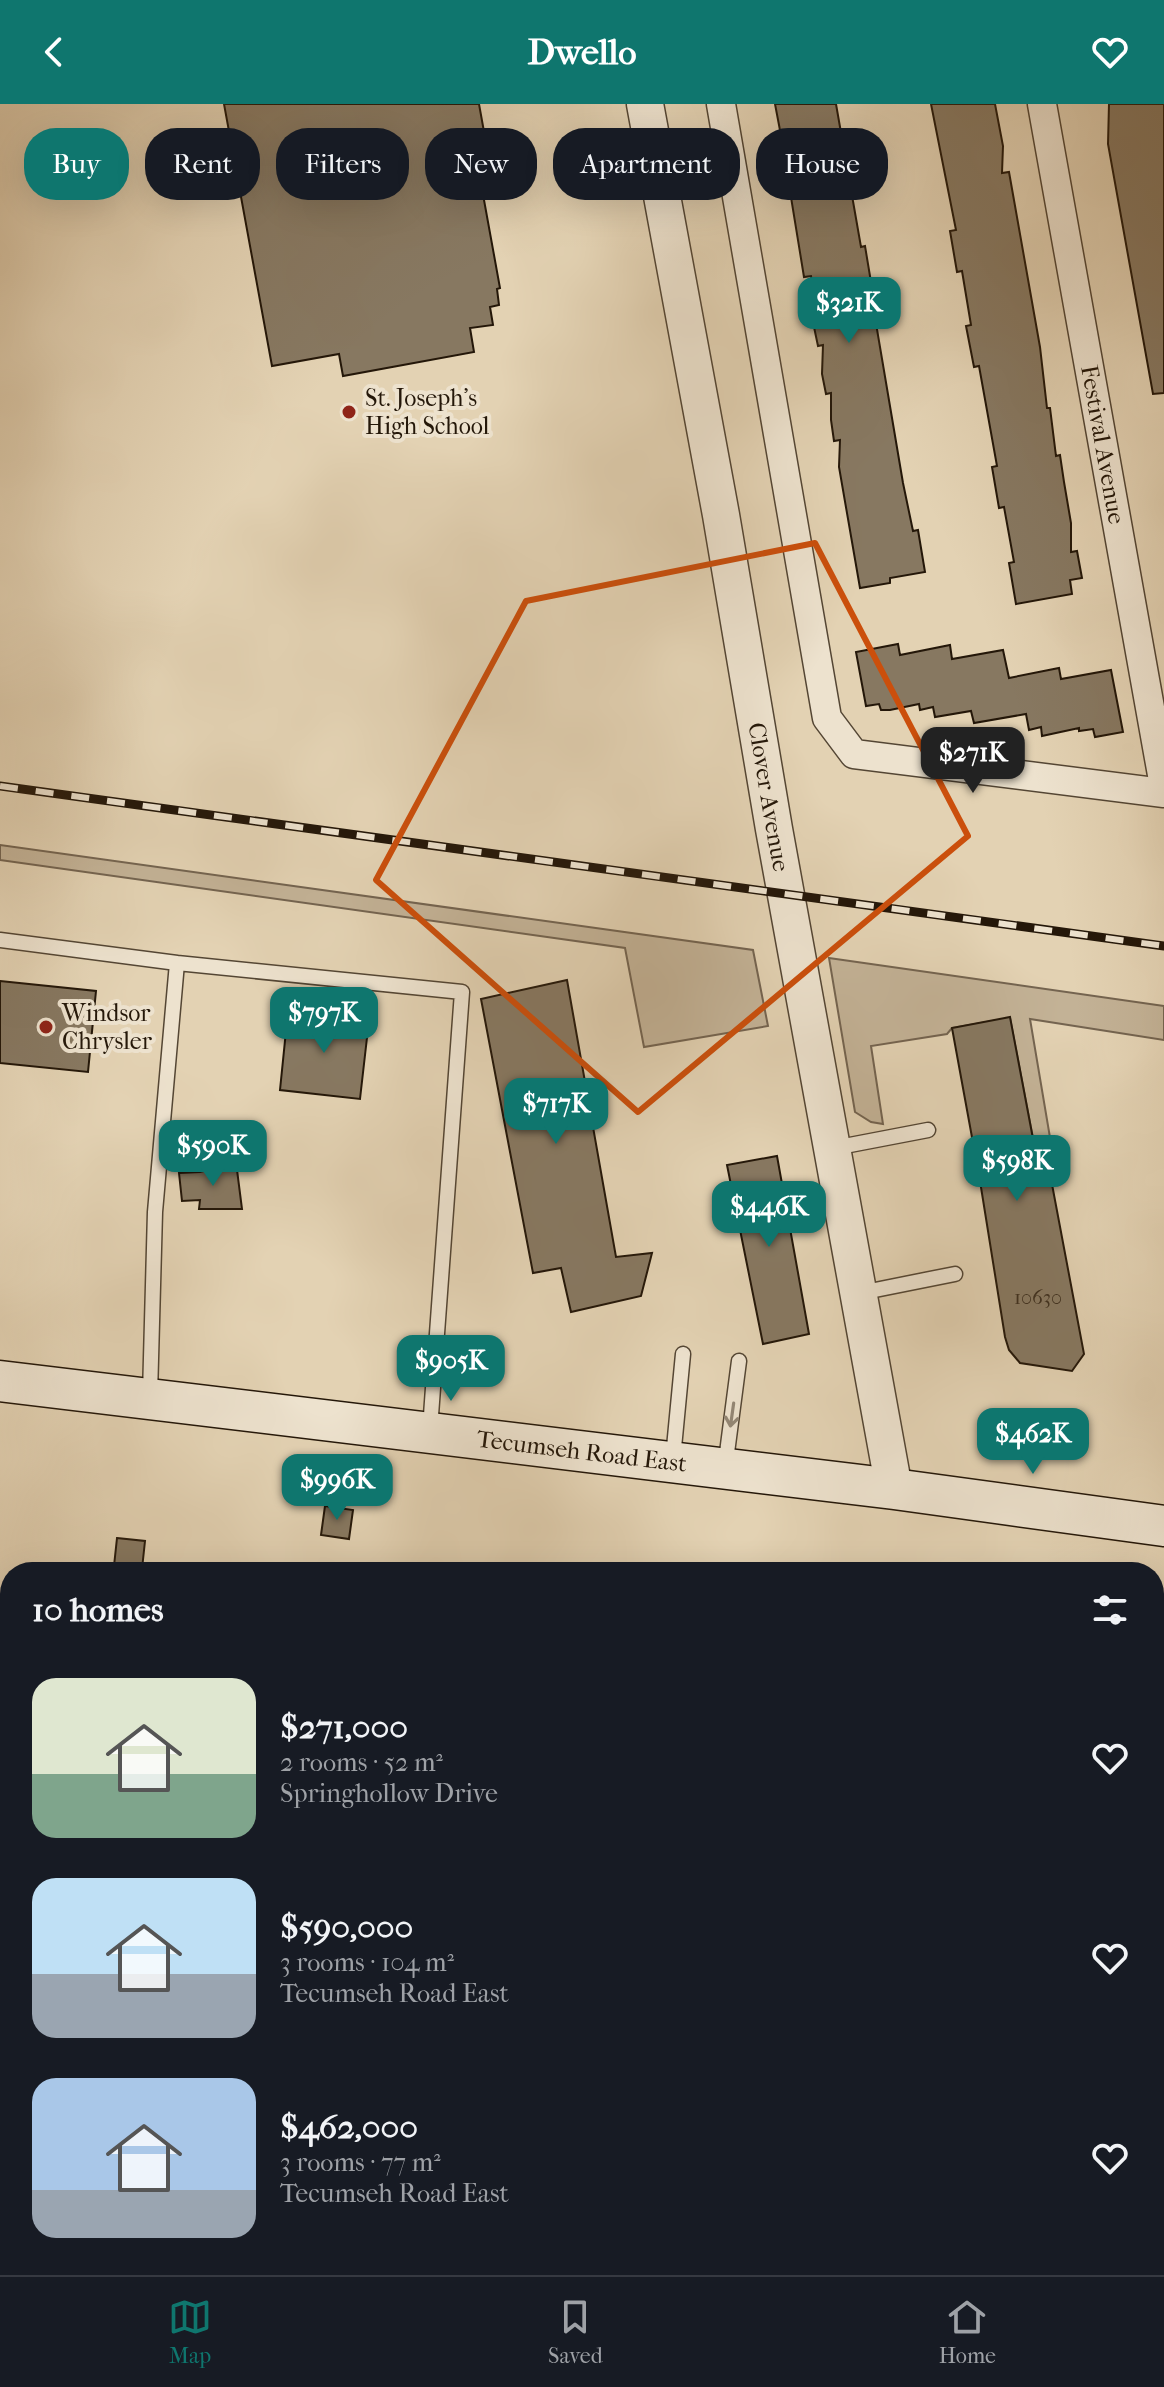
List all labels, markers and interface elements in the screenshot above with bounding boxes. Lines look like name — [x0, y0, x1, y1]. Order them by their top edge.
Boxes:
icon: back — [32, 30, 76, 74]
icon: heart — [1088, 30, 1132, 74]
text: Dwello — [527, 31, 637, 73]
chip: Buy — [24, 128, 129, 200]
chip: Rent — [145, 128, 260, 200]
chip: Filters — [276, 128, 409, 200]
chip: New — [425, 128, 537, 200]
chip: Apartment — [553, 128, 740, 200]
chip: House — [756, 128, 888, 200]
pin: $321K — [793, 277, 905, 345]
text: $321K — [816, 287, 882, 318]
street label: Festival Avenue — [1075, 363, 1131, 526]
place label: St. Joseph's High School — [365, 384, 490, 440]
marker: St. Joseph's High School — [340, 403, 358, 421]
street label: Clover Avenue — [742, 720, 795, 874]
pin: $271K — [917, 727, 1029, 795]
text: $271K — [939, 737, 1007, 768]
pin: $797K — [268, 987, 380, 1055]
text: $797K — [288, 997, 360, 1028]
place label: Windsor Chrysler — [61, 999, 153, 1055]
marker: Windsor Chrysler — [37, 1018, 55, 1036]
pin: $717K — [500, 1078, 612, 1146]
text: $717K — [522, 1088, 590, 1119]
pin: $590K — [157, 1120, 269, 1188]
text: $590K — [177, 1130, 249, 1161]
pin: $598K — [961, 1135, 1073, 1203]
text: $598K — [981, 1145, 1053, 1176]
pin: $446K — [713, 1181, 825, 1249]
text: $446K — [730, 1191, 808, 1222]
house number: 10630 — [1014, 1286, 1062, 1309]
pin: $905K — [395, 1335, 507, 1403]
text: $905K — [415, 1345, 487, 1376]
one-way arrow — [724, 1402, 739, 1427]
pin: $462K — [977, 1408, 1089, 1476]
text: $462K — [995, 1418, 1071, 1449]
street label: Tecumseh Road East — [475, 1425, 689, 1478]
pin: $996K — [281, 1454, 393, 1522]
text: $996K — [300, 1464, 374, 1495]
icon: filters — [1088, 1588, 1132, 1632]
text: 10 homes — [32, 1590, 163, 1630]
text: $271,000 — [280, 1707, 408, 1747]
icon: home — [96, 1710, 192, 1806]
icon: heart — [1088, 1736, 1132, 1780]
text: 2 rooms · 52 m² — [280, 1747, 443, 1778]
text: Springhollow Drive — [280, 1778, 498, 1809]
text: $590,000 — [280, 1907, 413, 1947]
icon: home — [96, 1910, 192, 2006]
icon: heart — [1088, 1936, 1132, 1980]
text: 3 rooms · 104 m² — [280, 1947, 454, 1978]
text: Tecumseh Road East — [280, 1978, 509, 2009]
text: $462,000 — [280, 2107, 418, 2147]
icon: home — [96, 2110, 192, 2206]
icon: heart — [1088, 2136, 1132, 2180]
text: 3 rooms · 77 m² — [280, 2147, 441, 2178]
text: Tecumseh Road East — [280, 2178, 509, 2209]
tab: Map — [168, 2295, 212, 2369]
tab: Saved — [548, 2295, 603, 2369]
tab: Home — [939, 2295, 996, 2369]

